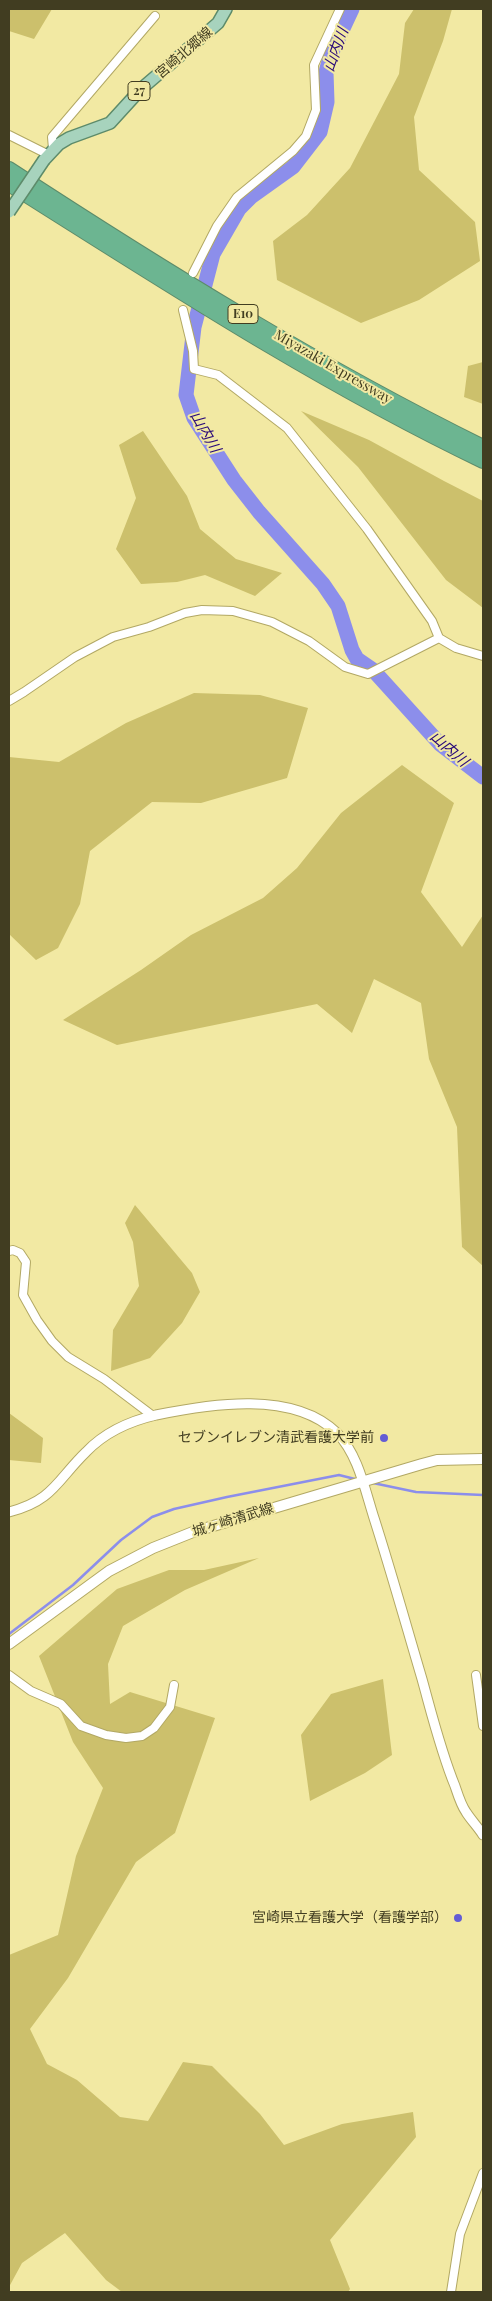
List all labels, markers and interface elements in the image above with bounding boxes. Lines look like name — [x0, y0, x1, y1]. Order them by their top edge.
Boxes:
street label: 宮崎北郷線 — [152, 24, 216, 82]
water label: 山内川 — [320, 26, 352, 74]
road number: 27 — [128, 82, 150, 100]
road number: E10 — [228, 304, 258, 324]
street label: Miyazaki Expressway — [271, 326, 395, 408]
water label: 山内川 — [186, 408, 224, 456]
water label: 山内川 — [426, 727, 472, 771]
place label: セブンイレブン清武看護大学前 — [178, 1430, 374, 1446]
marker: セブンイレブン清武看護大学前 — [378, 1432, 390, 1444]
street label: 城ヶ崎清武線 — [190, 1500, 276, 1540]
place label: 宮崎県立看護大学（看護学部） — [252, 1910, 448, 1926]
marker: 宮崎県立看護大学（看護学部） — [452, 1912, 464, 1924]

